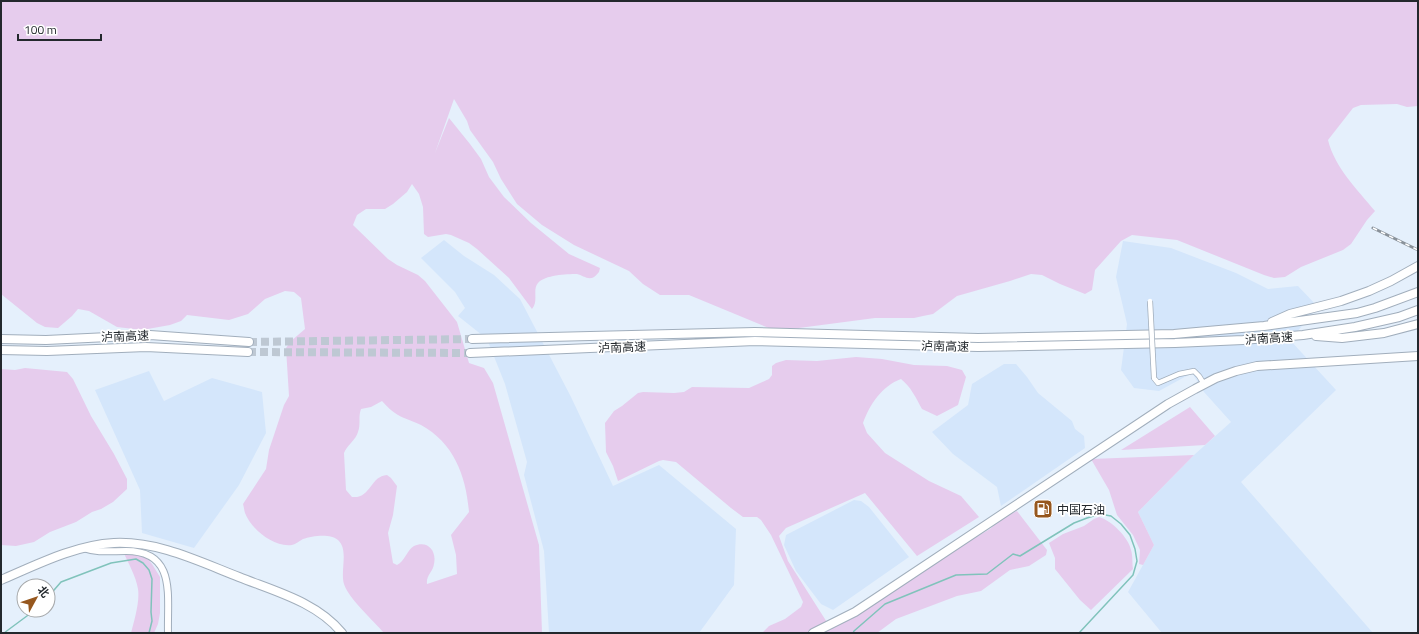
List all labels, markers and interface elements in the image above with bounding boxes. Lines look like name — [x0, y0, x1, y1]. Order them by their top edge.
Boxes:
scale bar — [18, 16, 101, 42]
text: 100 m — [24, 20, 57, 39]
street label: 泸南高速 — [101, 326, 149, 346]
street label: 泸南高速 — [1244, 327, 1294, 349]
street label: 泸南高速 — [921, 336, 969, 356]
street label: 泸南高速 — [598, 337, 646, 357]
fuel station icon: 中国石油 — [1032, 498, 1054, 520]
place label: 中国石油 — [1057, 500, 1105, 519]
north arrow — [16, 578, 56, 618]
text: 北 — [34, 582, 53, 601]

